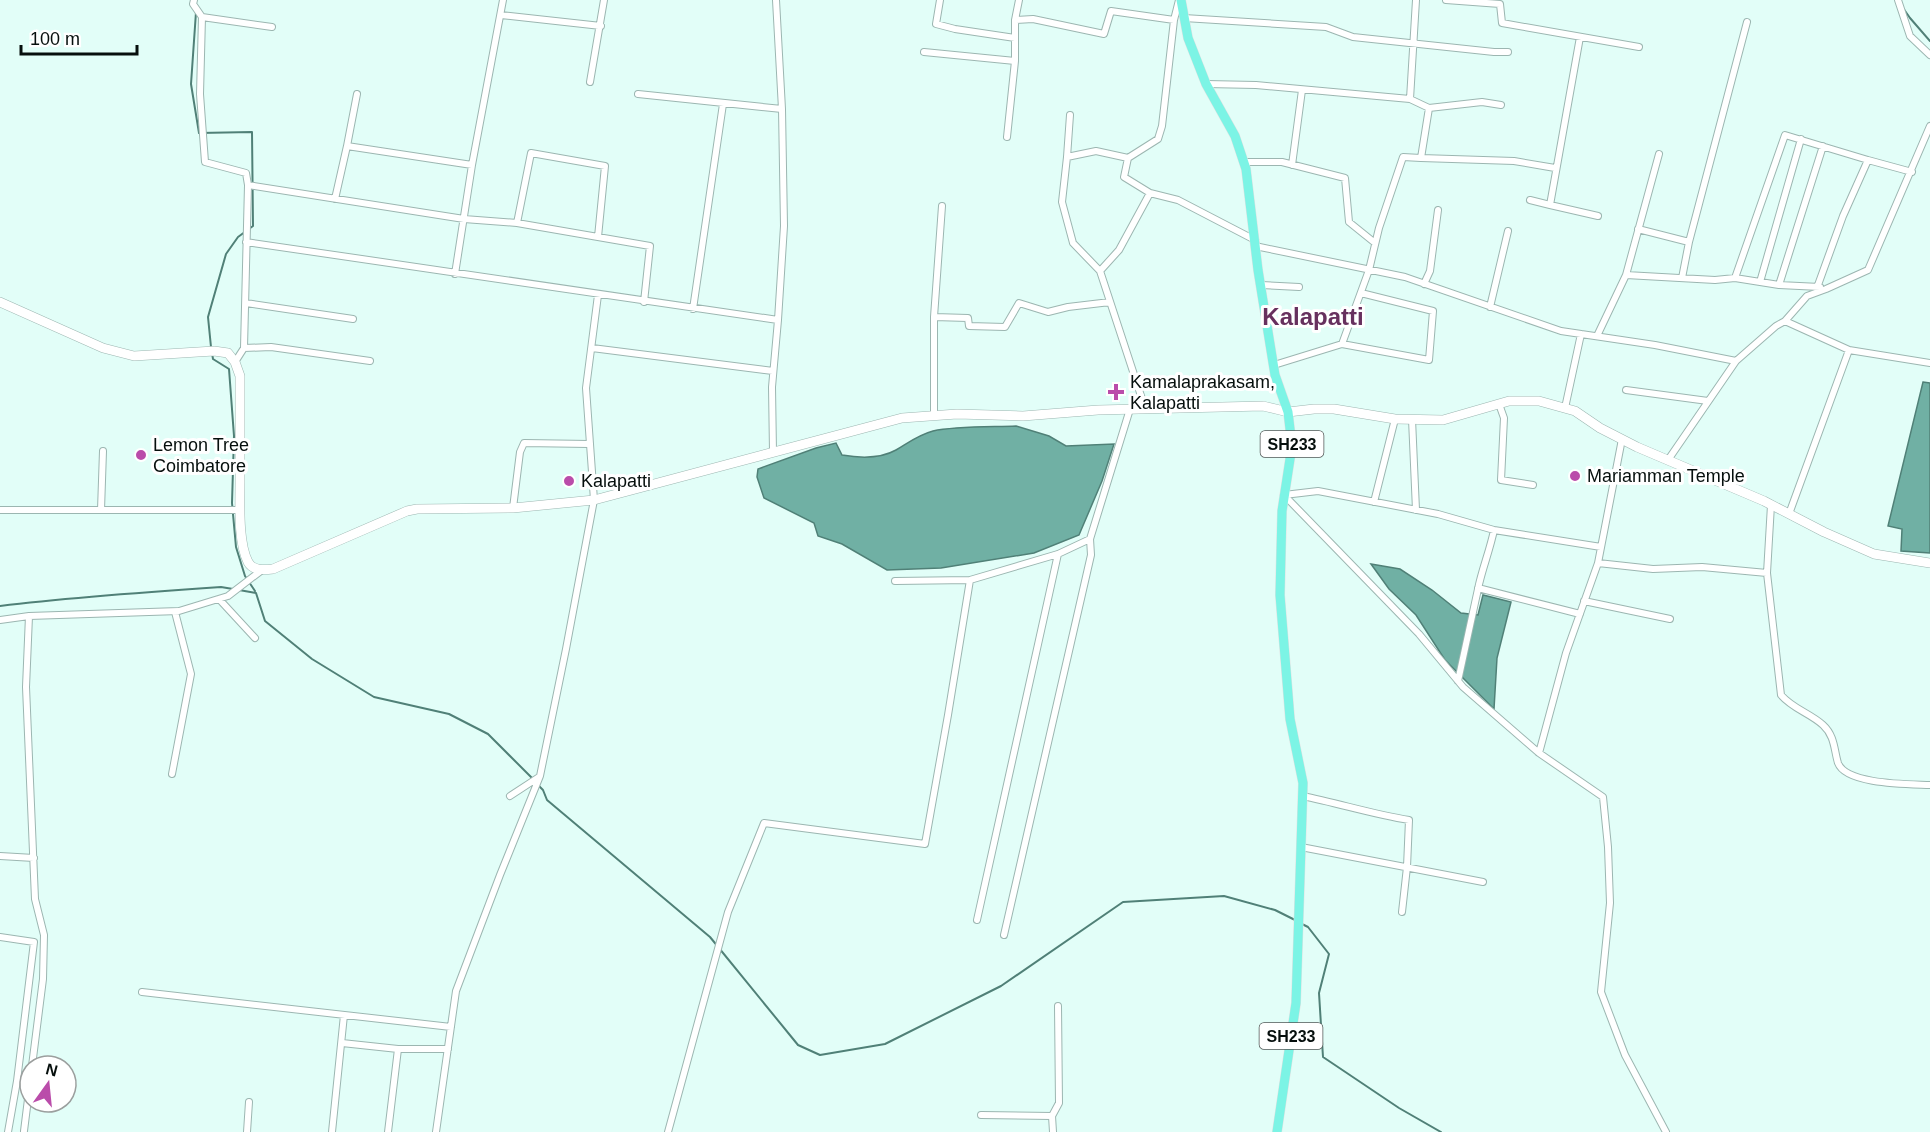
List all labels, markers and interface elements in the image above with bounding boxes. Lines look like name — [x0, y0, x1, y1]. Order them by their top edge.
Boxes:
scale bar — [21, 18, 136, 56]
text: 100 m — [30, 29, 80, 49]
district label: Kalapatti — [1262, 303, 1364, 330]
place label: Kamalaprakasam, Kalapatti — [1130, 372, 1275, 413]
marker: Kamalaprakasam, Kalapatti — [1107, 383, 1125, 401]
road number: SH233 — [1260, 431, 1324, 457]
place label: Lemon Tree Coimbatore — [153, 435, 249, 476]
marker: Lemon Tree Coimbatore — [134, 448, 148, 462]
place label: Mariamman Temple — [1587, 466, 1745, 486]
marker: Mariamman Temple — [1568, 469, 1582, 483]
place label: Kalapatti — [581, 471, 651, 491]
marker: Kalapatti — [562, 474, 576, 488]
road number: SH233 — [1260, 1023, 1322, 1049]
north arrow — [18, 1054, 78, 1114]
text: N — [44, 1060, 60, 1080]

